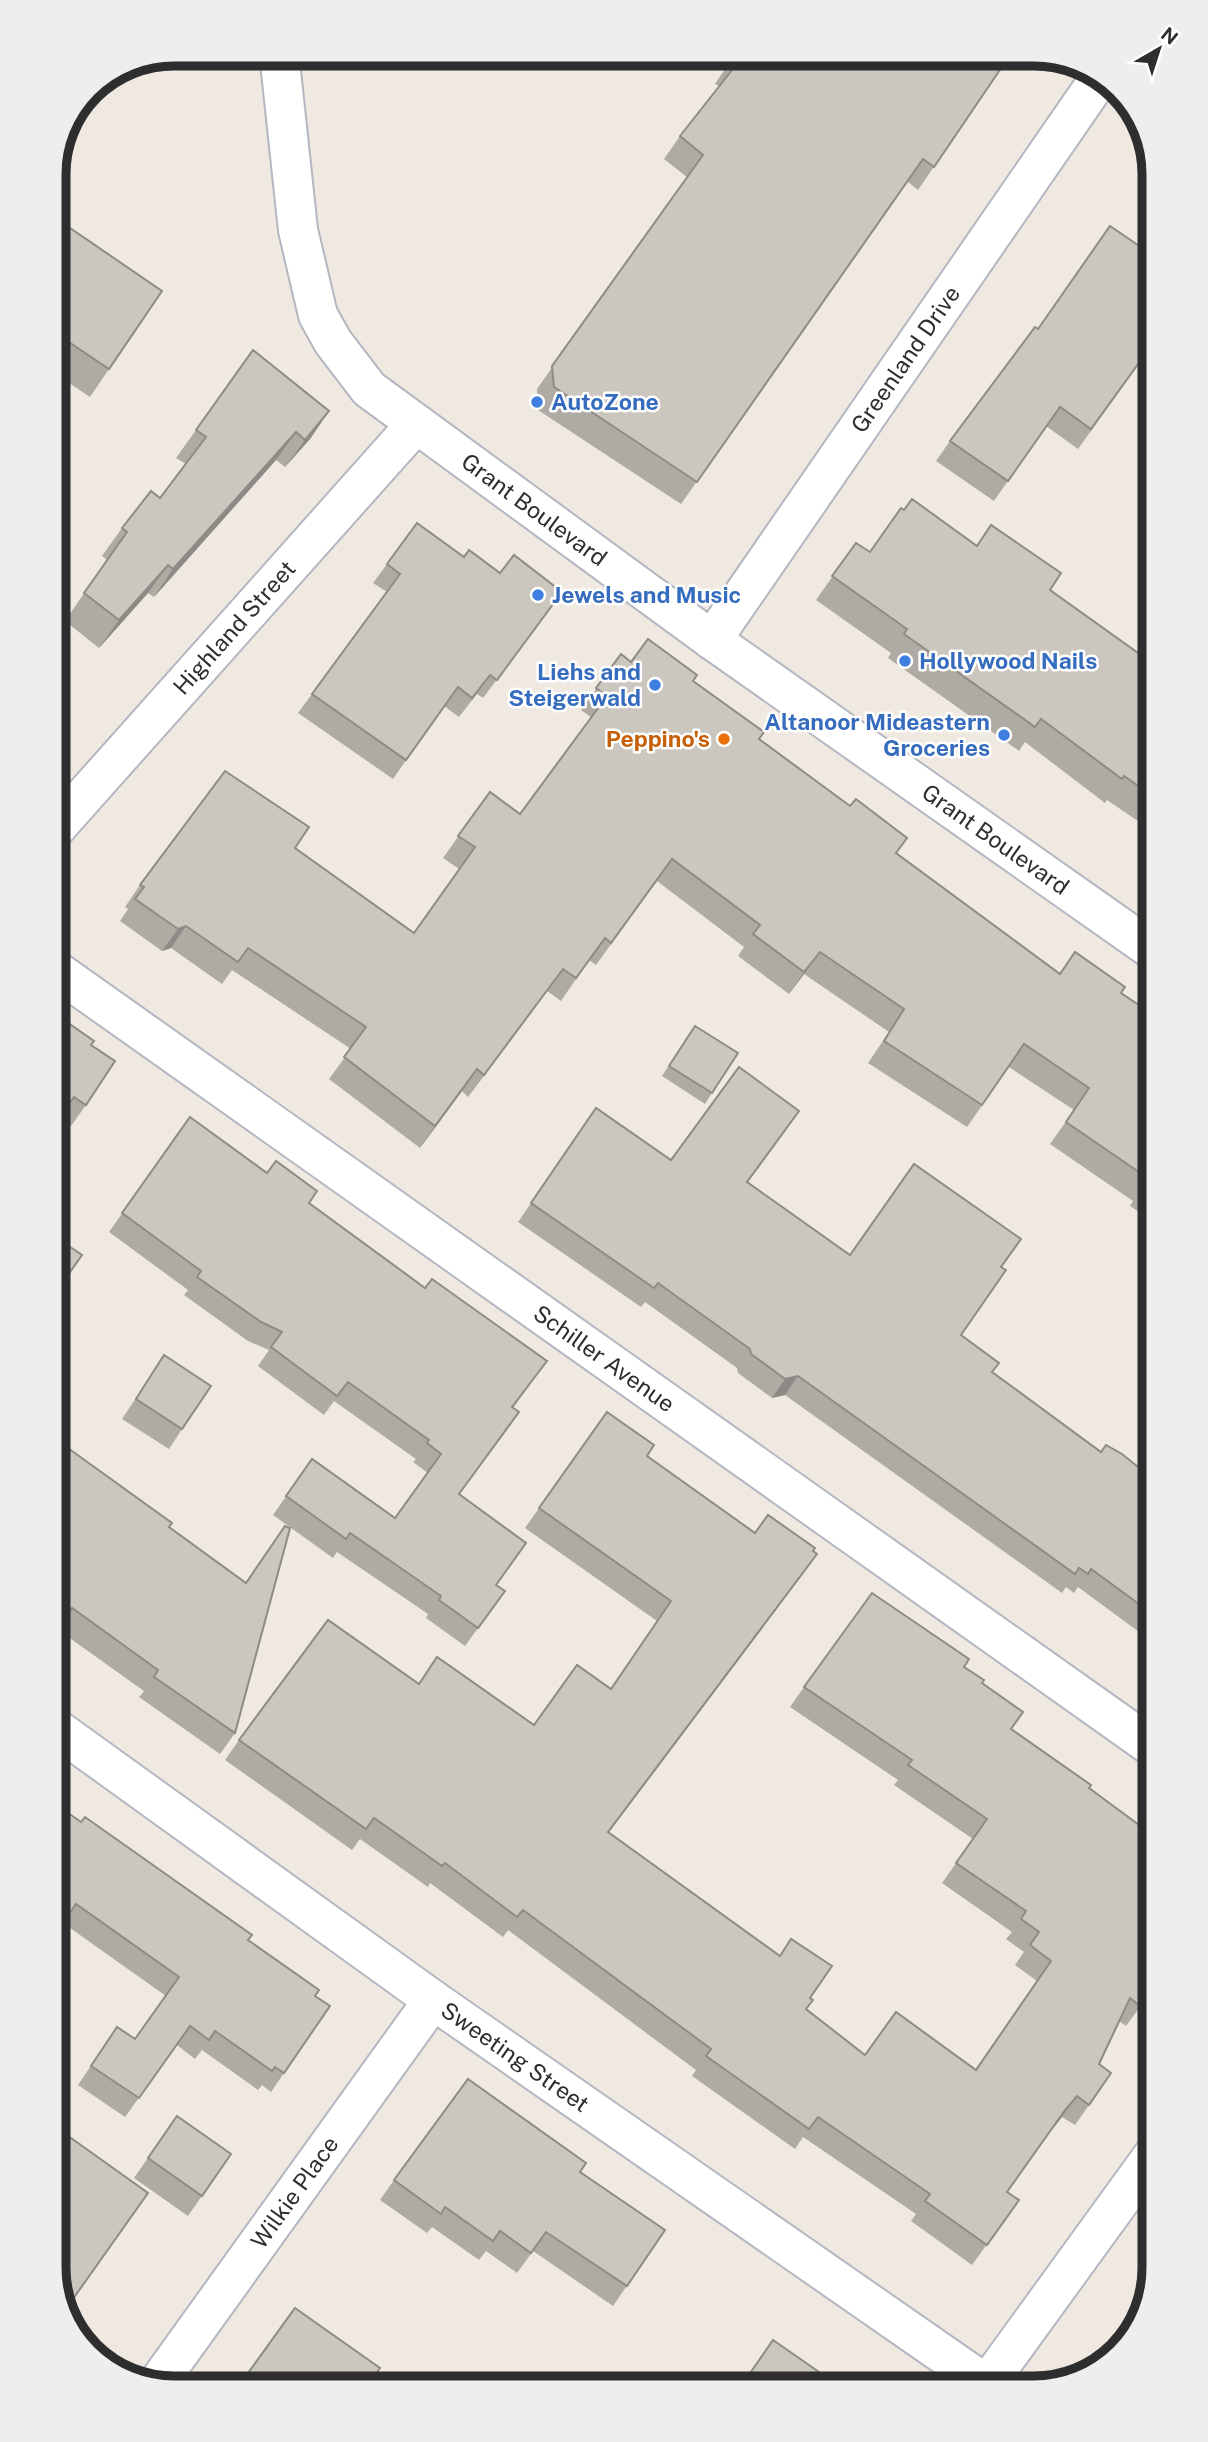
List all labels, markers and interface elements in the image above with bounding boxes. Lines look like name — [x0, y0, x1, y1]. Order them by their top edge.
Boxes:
north arrow — [1124, 14, 1194, 84]
text: N — [1157, 23, 1182, 49]
street label: Greenland Drive — [845, 280, 965, 438]
place label: AutoZone — [551, 388, 659, 415]
marker: AutoZone — [529, 394, 545, 410]
street label: Grant Boulevard — [457, 447, 612, 572]
street label: Highland Street — [167, 555, 301, 700]
place label: Jewels and Music — [552, 581, 741, 608]
marker: Jewels and Music — [530, 587, 546, 603]
place label: Hollywood Nails — [919, 647, 1097, 674]
marker: Hollywood Nails — [897, 653, 913, 669]
place label: Liehs and Steigerwald — [508, 658, 641, 711]
marker: Liehs and Steigerwald — [647, 677, 663, 693]
place label: Altanoor Mideastern Groceries — [764, 708, 990, 761]
place label: Peppino's — [606, 725, 710, 752]
marker: Altanoor Mideastern Groceries — [996, 727, 1012, 743]
marker: Peppino's — [716, 731, 732, 747]
street label: Grant Boulevard — [917, 778, 1074, 900]
street label: Schiller Avenue — [529, 1299, 680, 1417]
street label: Sweeting Street — [436, 1996, 595, 2117]
street label: Wilkie Place — [245, 2131, 344, 2253]

